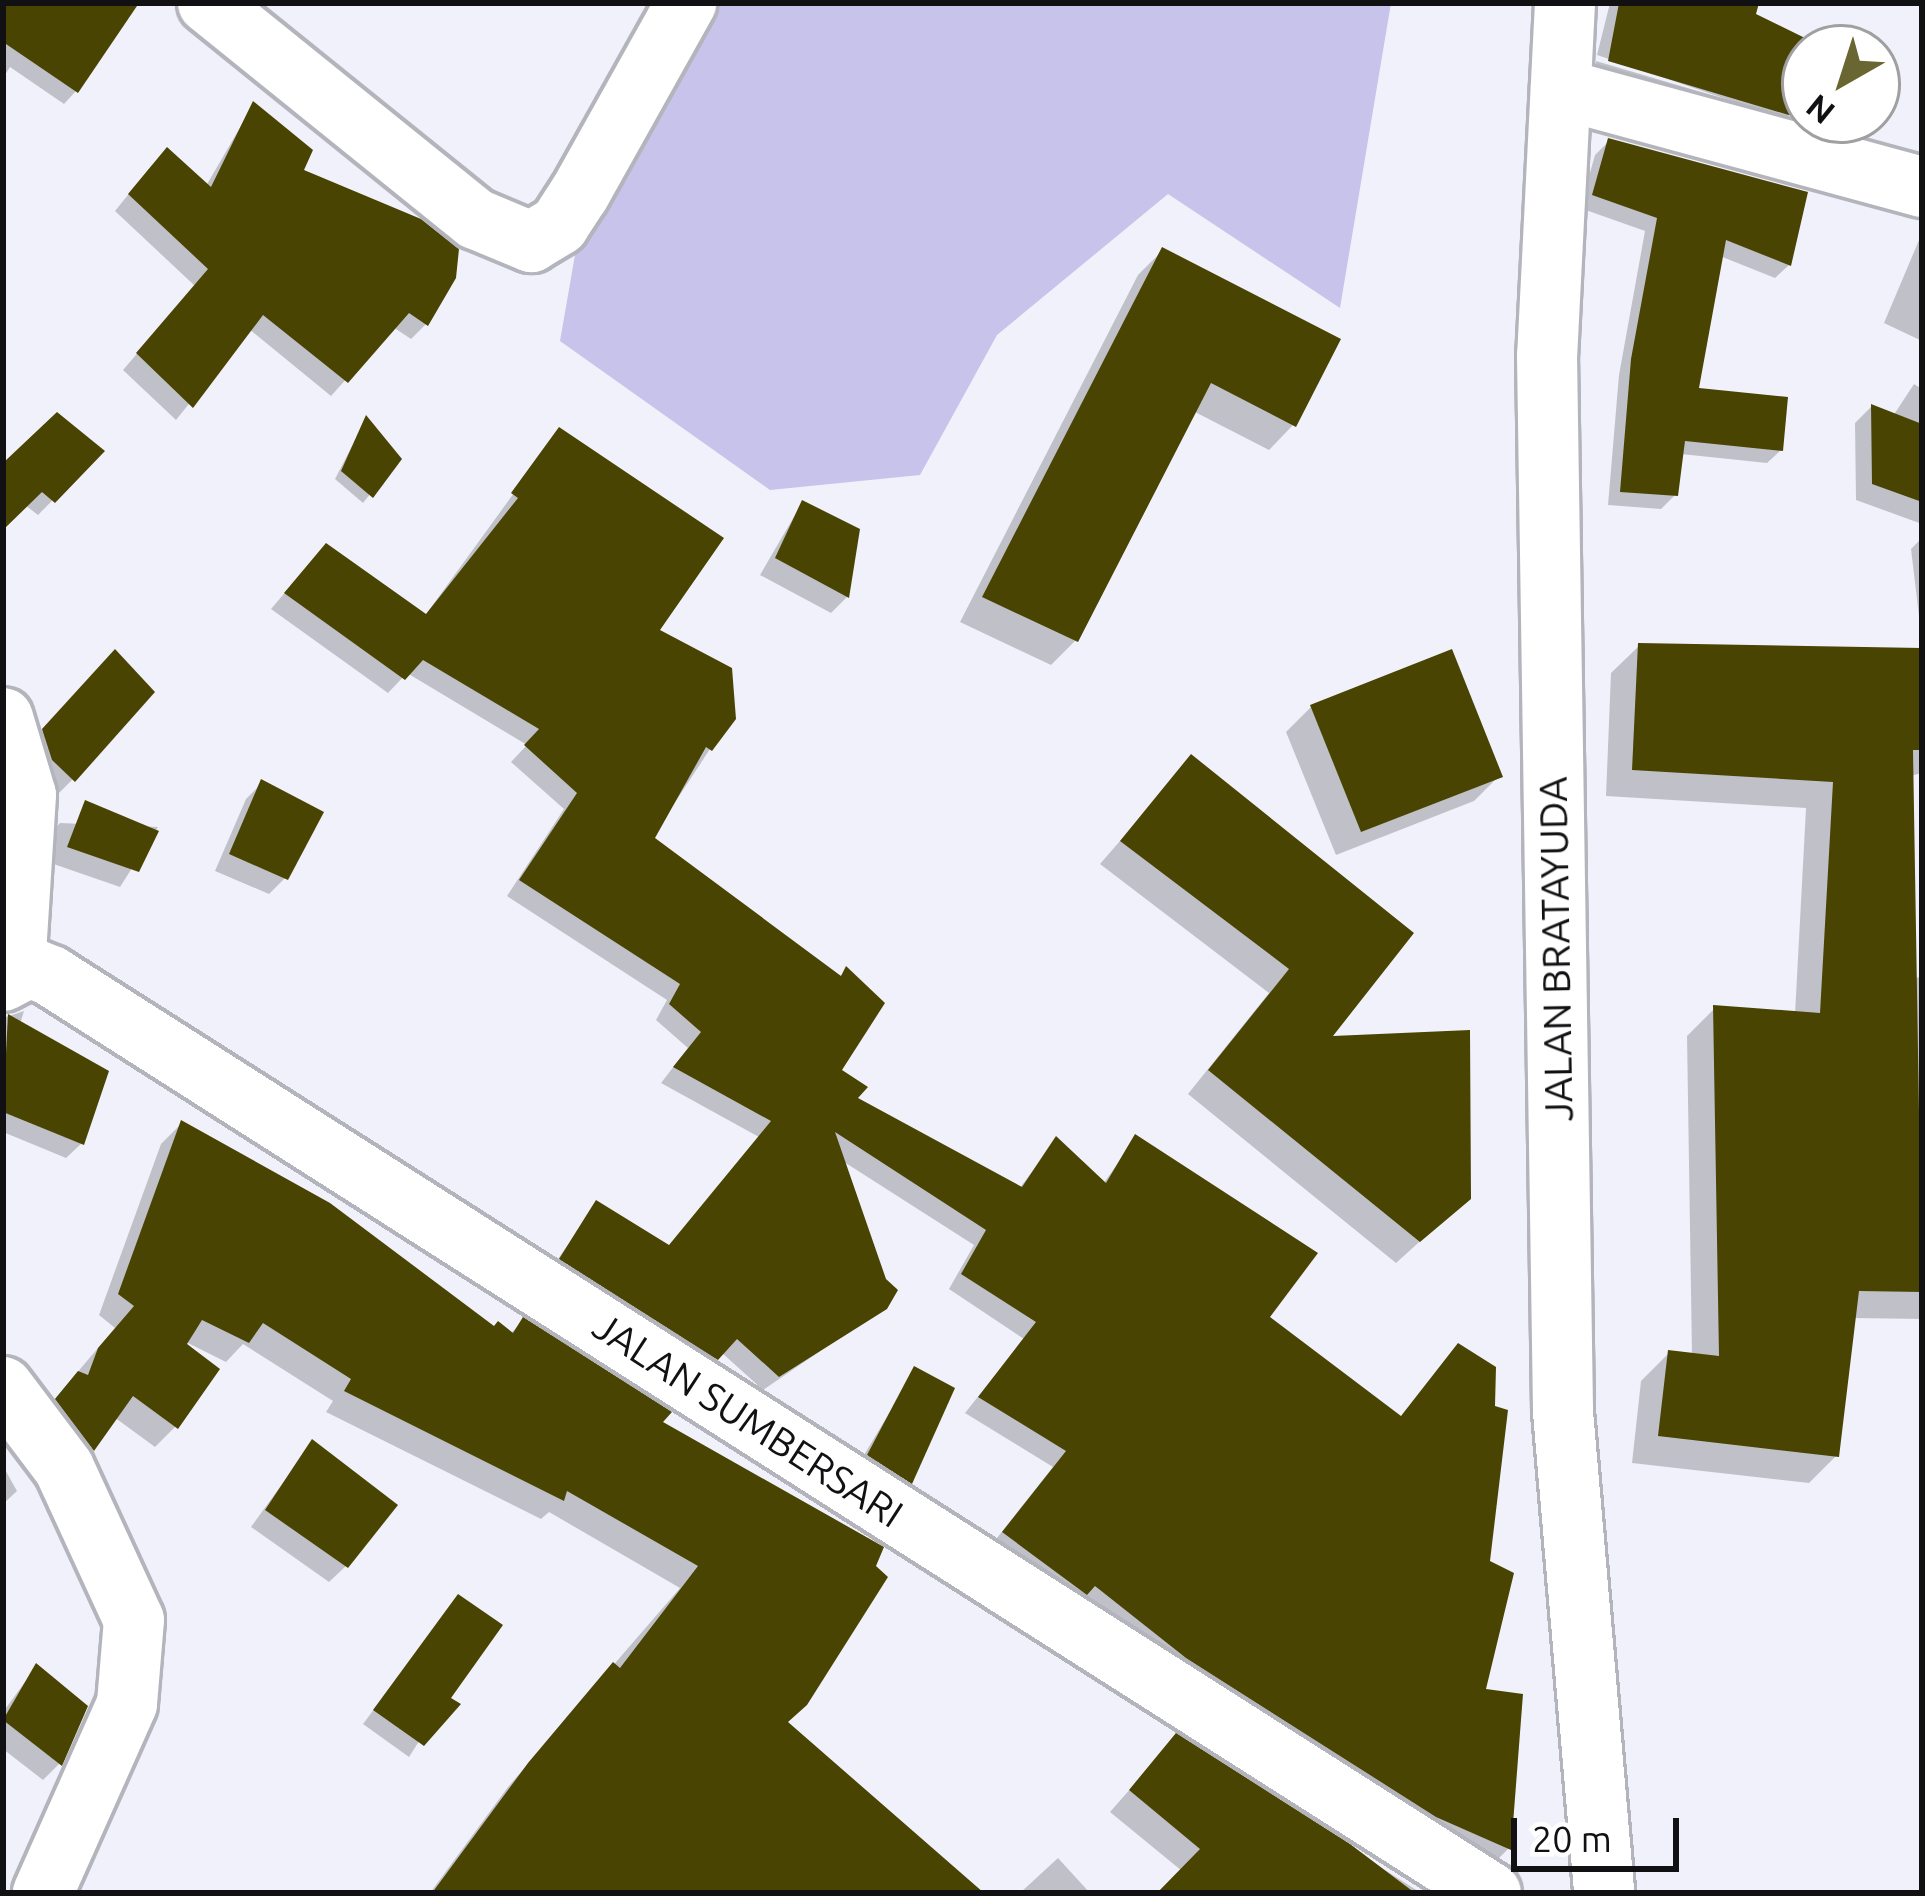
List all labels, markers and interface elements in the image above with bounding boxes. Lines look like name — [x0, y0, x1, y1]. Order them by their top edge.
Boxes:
north arrow — [1781, 24, 1901, 144]
text: N — [1799, 88, 1841, 132]
street label: JALAN BRATAYUDA — [1530, 776, 1582, 1122]
street label: JALAN SUMBERSARI — [584, 1302, 912, 1538]
scale bar — [1517, 1794, 1685, 1868]
text: 20 m — [1532, 1818, 1612, 1859]

